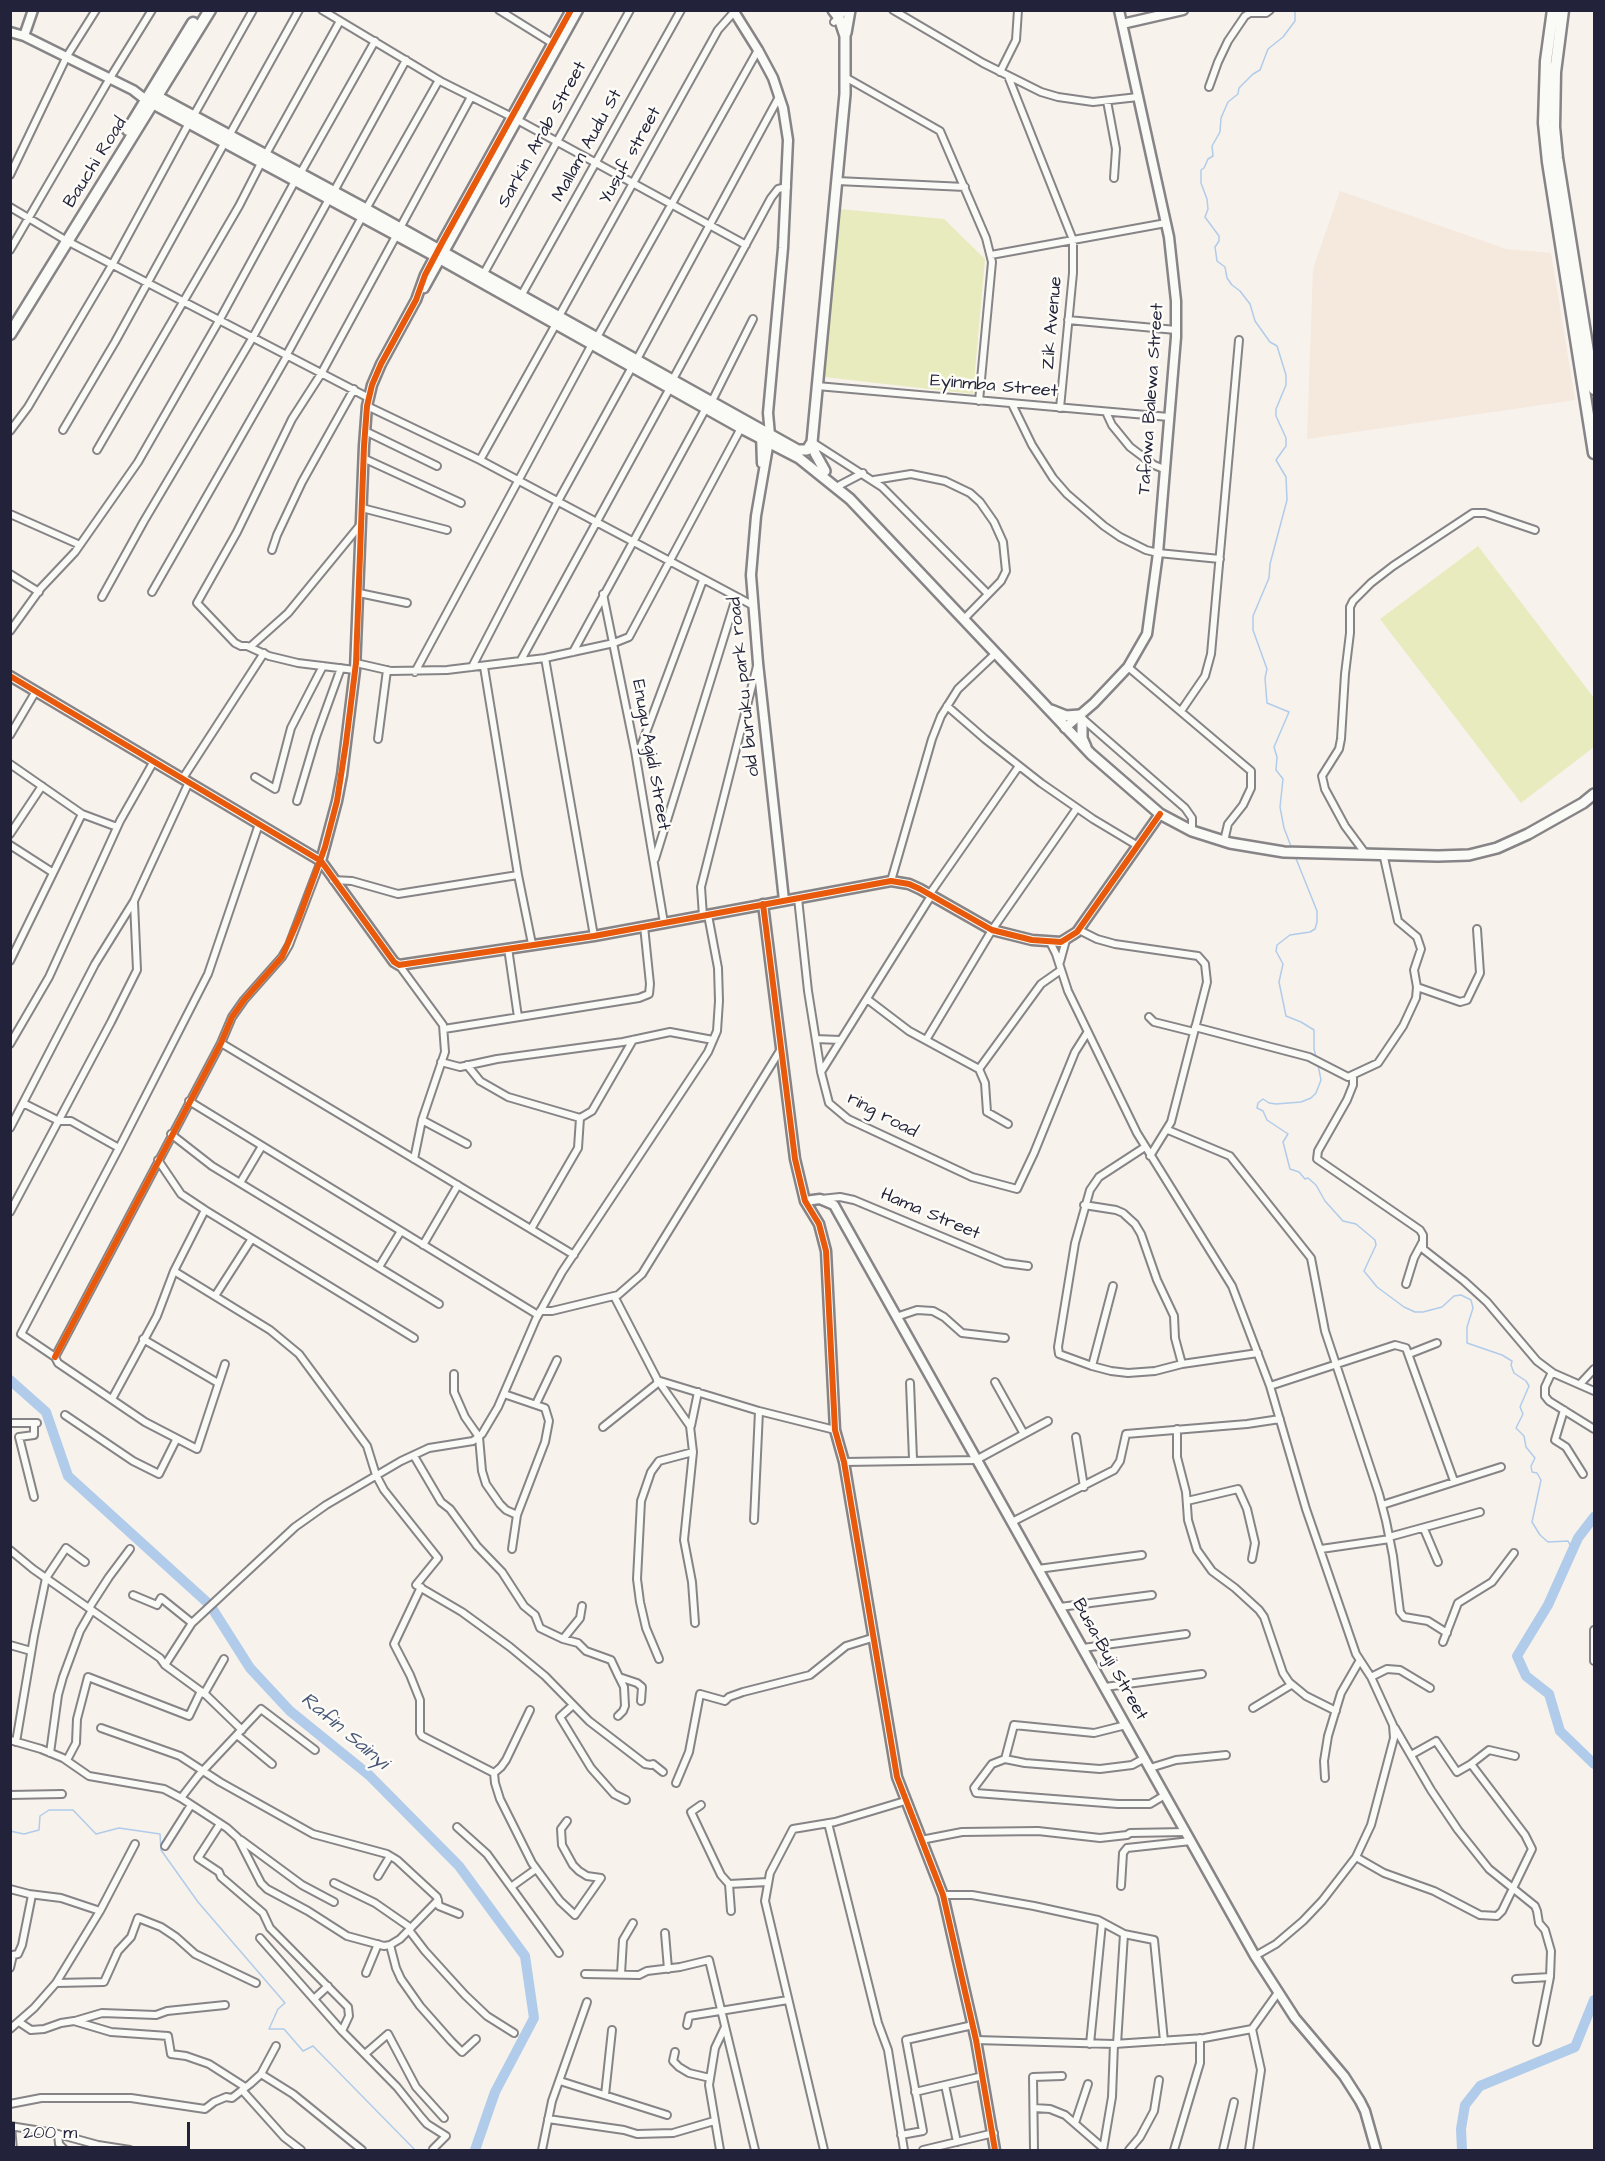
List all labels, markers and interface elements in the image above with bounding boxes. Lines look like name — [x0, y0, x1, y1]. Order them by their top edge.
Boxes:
street label: Sarkin Arab Street — [494, 58, 592, 212]
street label: Mallam Audu St — [548, 86, 628, 206]
street label: Yusuf street — [595, 104, 667, 208]
street label: Bauchi Road — [60, 114, 132, 212]
street label: Zik Avenue — [1038, 275, 1068, 371]
street label: Tafawa Balewa Street — [1135, 302, 1169, 496]
street label: Eyinmba Street — [929, 371, 1059, 403]
street label: old buruku park road — [725, 596, 765, 778]
street label: Enugu Agidi Street — [626, 678, 674, 832]
street label: ring road — [843, 1088, 921, 1144]
street label: Hama Street — [877, 1184, 983, 1246]
street label: Busa-Buji Street — [1067, 1595, 1151, 1725]
water label: Rafin Sainyi — [295, 1688, 393, 1776]
scale bar — [15, 2110, 194, 2148]
text: 200 m — [23, 2120, 77, 2145]

